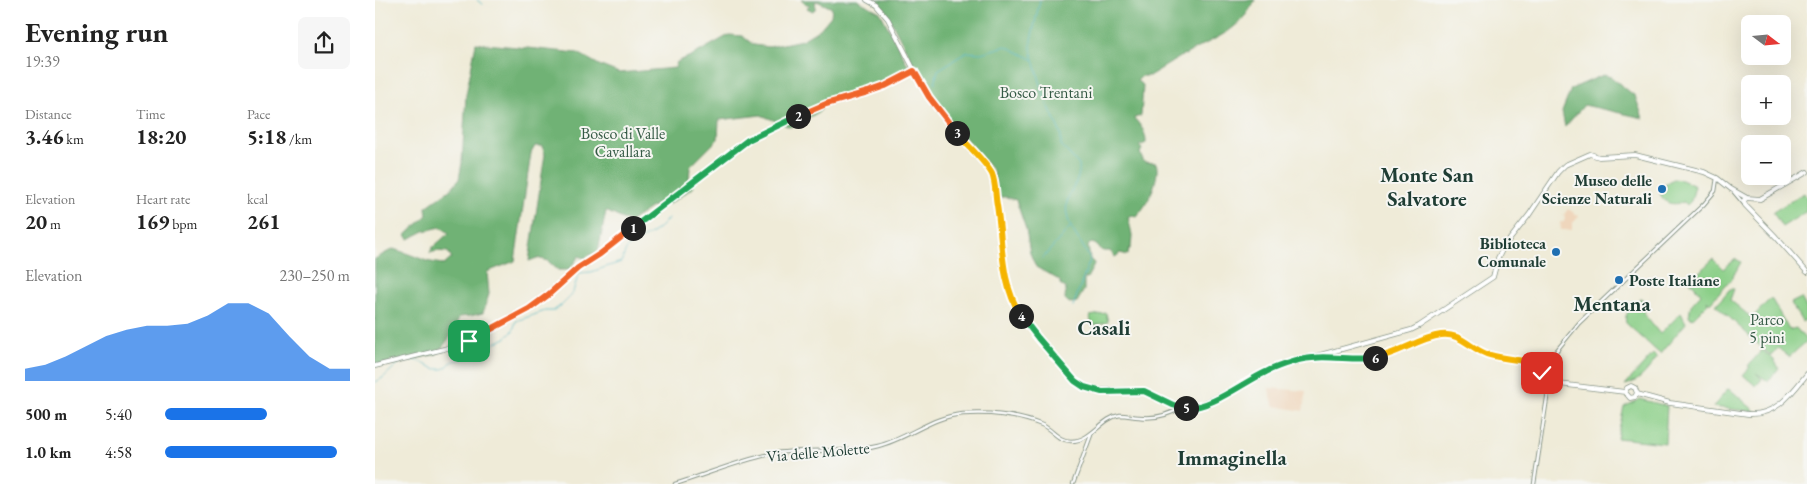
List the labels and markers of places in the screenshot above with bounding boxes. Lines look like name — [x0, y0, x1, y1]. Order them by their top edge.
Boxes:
pin: 2 — [785, 104, 811, 128]
pin: 3 — [945, 120, 969, 146]
place label: Museo delle Scienze Naturali — [1542, 170, 1652, 209]
marker: Museo delle Scienze Naturali — [1656, 183, 1668, 195]
pin: 1 — [621, 216, 645, 240]
place label: Biblioteca Comunale — [1478, 233, 1547, 272]
marker: Biblioteca Comunale — [1550, 246, 1562, 258]
place label: Poste Italiane — [1629, 270, 1720, 291]
marker: Poste Italiane — [1613, 274, 1625, 286]
pin: 4 — [1009, 304, 1033, 328]
pin — [448, 320, 490, 362]
pin: 6 — [1363, 346, 1387, 370]
pin — [1521, 352, 1563, 394]
pin: 5 — [1173, 396, 1199, 420]

